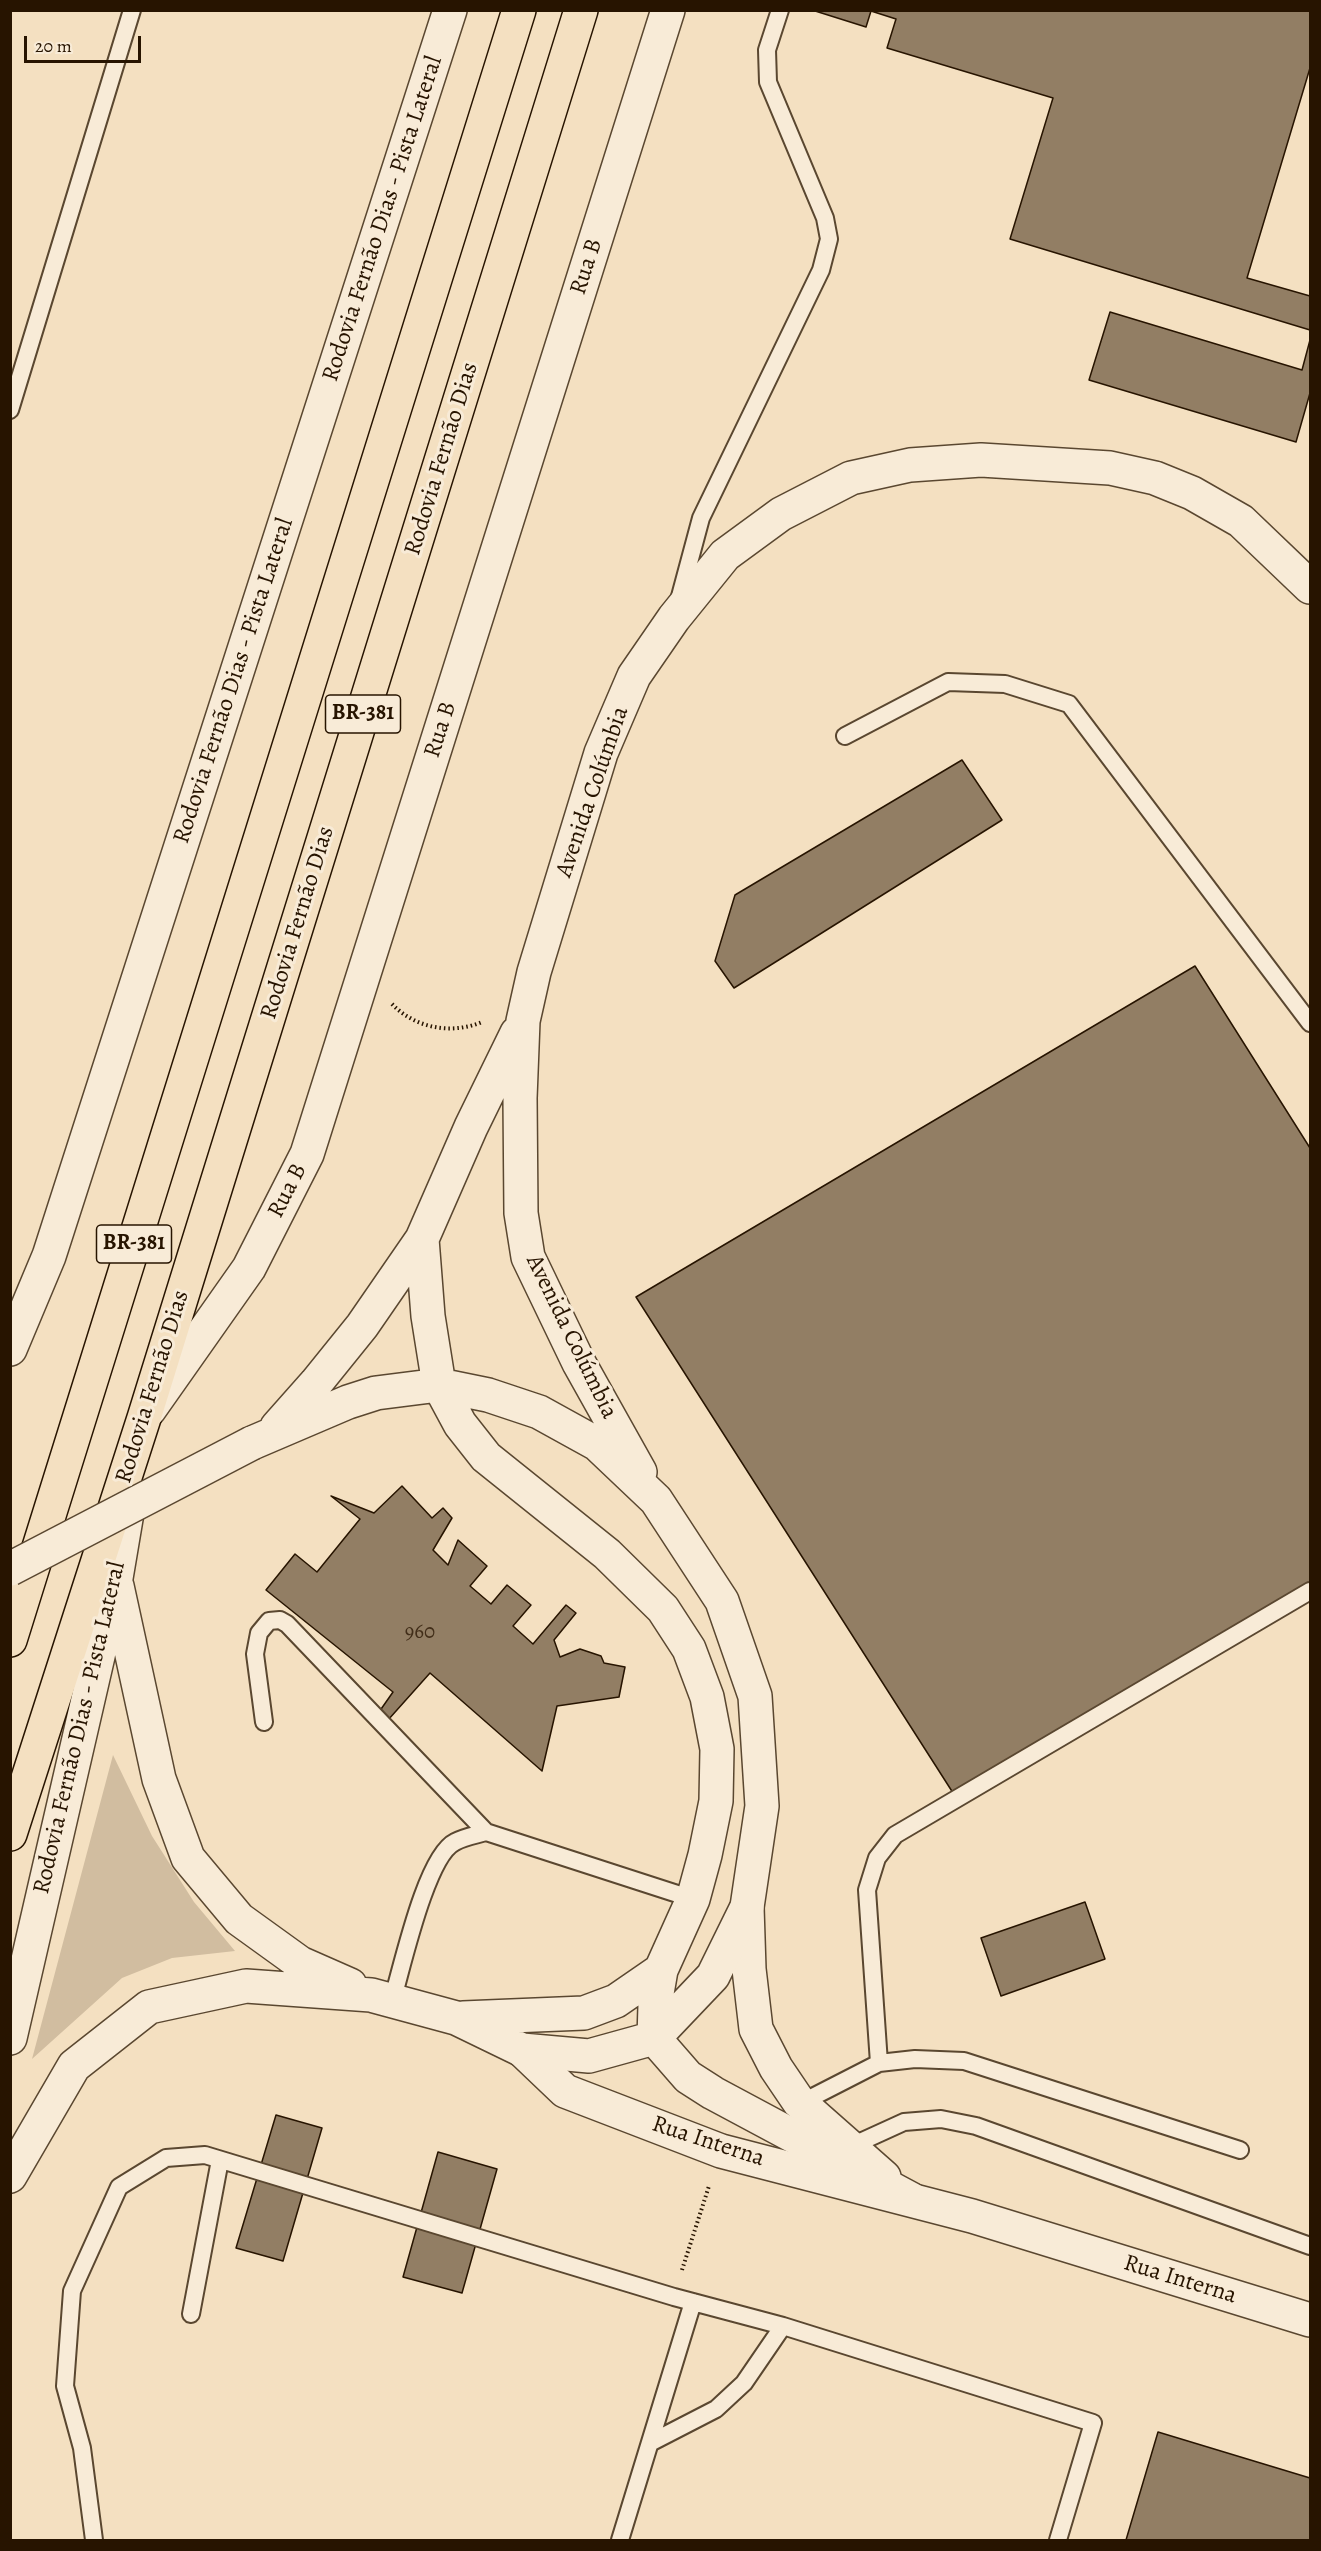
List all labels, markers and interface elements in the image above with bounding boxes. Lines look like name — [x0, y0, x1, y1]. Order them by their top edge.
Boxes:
scale bar — [27, 24, 144, 62]
text: 20 m — [35, 34, 72, 58]
street label: Rodovia Fernão Dias - Pista Lateral — [317, 53, 449, 385]
street label: Rua B — [564, 235, 610, 299]
street label: Rodovia Fernão Dias — [399, 359, 485, 559]
street label: Rodovia Fernão Dias - Pista Lateral — [168, 515, 300, 847]
road number: BR-381 — [326, 695, 400, 733]
street label: Rua B — [418, 698, 464, 762]
street label: Avenida Colúmbia — [550, 703, 636, 881]
street label: Rodovia Fernão Dias — [255, 823, 341, 1023]
street label: Rua B — [262, 1159, 314, 1223]
road number: BR-381 — [96, 1225, 172, 1263]
street label: Avenida Colúmbia — [519, 1250, 623, 1424]
street label: Rodovia Fernão Dias — [110, 1287, 196, 1487]
street label: Rodovia Fernão Dias - Pista Lateral — [28, 1559, 132, 1897]
house number: 960 — [405, 1620, 435, 1646]
street label: Rua Interna — [648, 2110, 768, 2174]
street label: Rua Interna — [1120, 2249, 1240, 2311]

